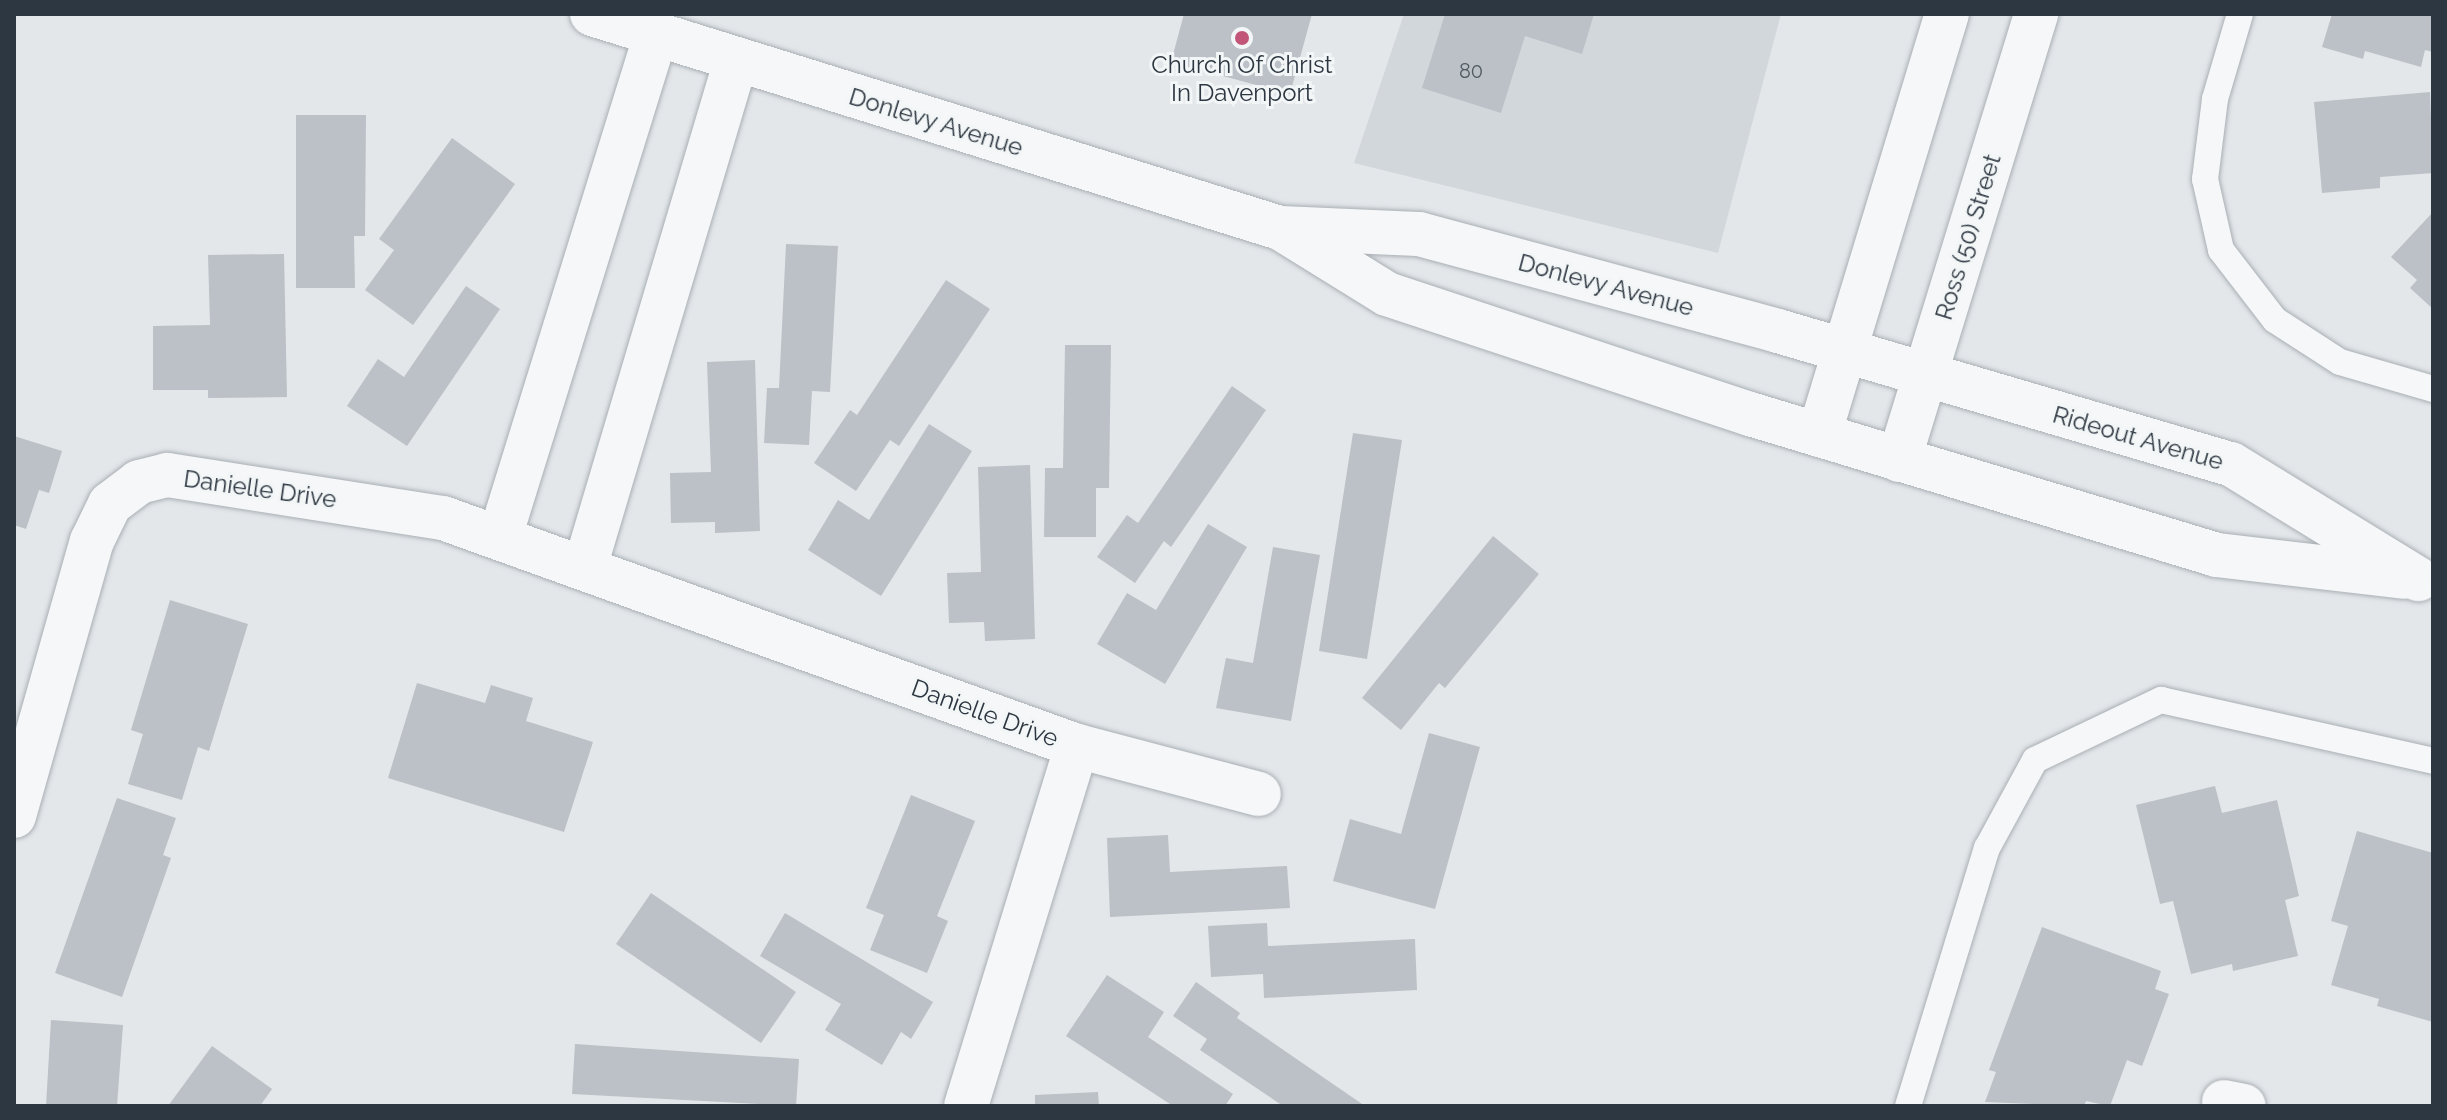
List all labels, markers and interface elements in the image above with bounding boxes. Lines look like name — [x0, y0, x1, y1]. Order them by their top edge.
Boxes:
marker: Church Of Christ In Davenport — [1233, 29, 1251, 47]
place label: Church Of Christ In Davenport — [1151, 51, 1333, 107]
house number: 80 — [1459, 59, 1483, 83]
street label: Donlevy Avenue — [845, 82, 1027, 162]
street label: Ross (50) Street — [1929, 151, 2007, 323]
street label: Donlevy Avenue — [1514, 248, 1698, 322]
street label: Rideout Avenue — [2049, 400, 2227, 476]
street label: Danielle Drive — [182, 464, 338, 514]
street label: Danielle Drive — [908, 673, 1062, 753]

